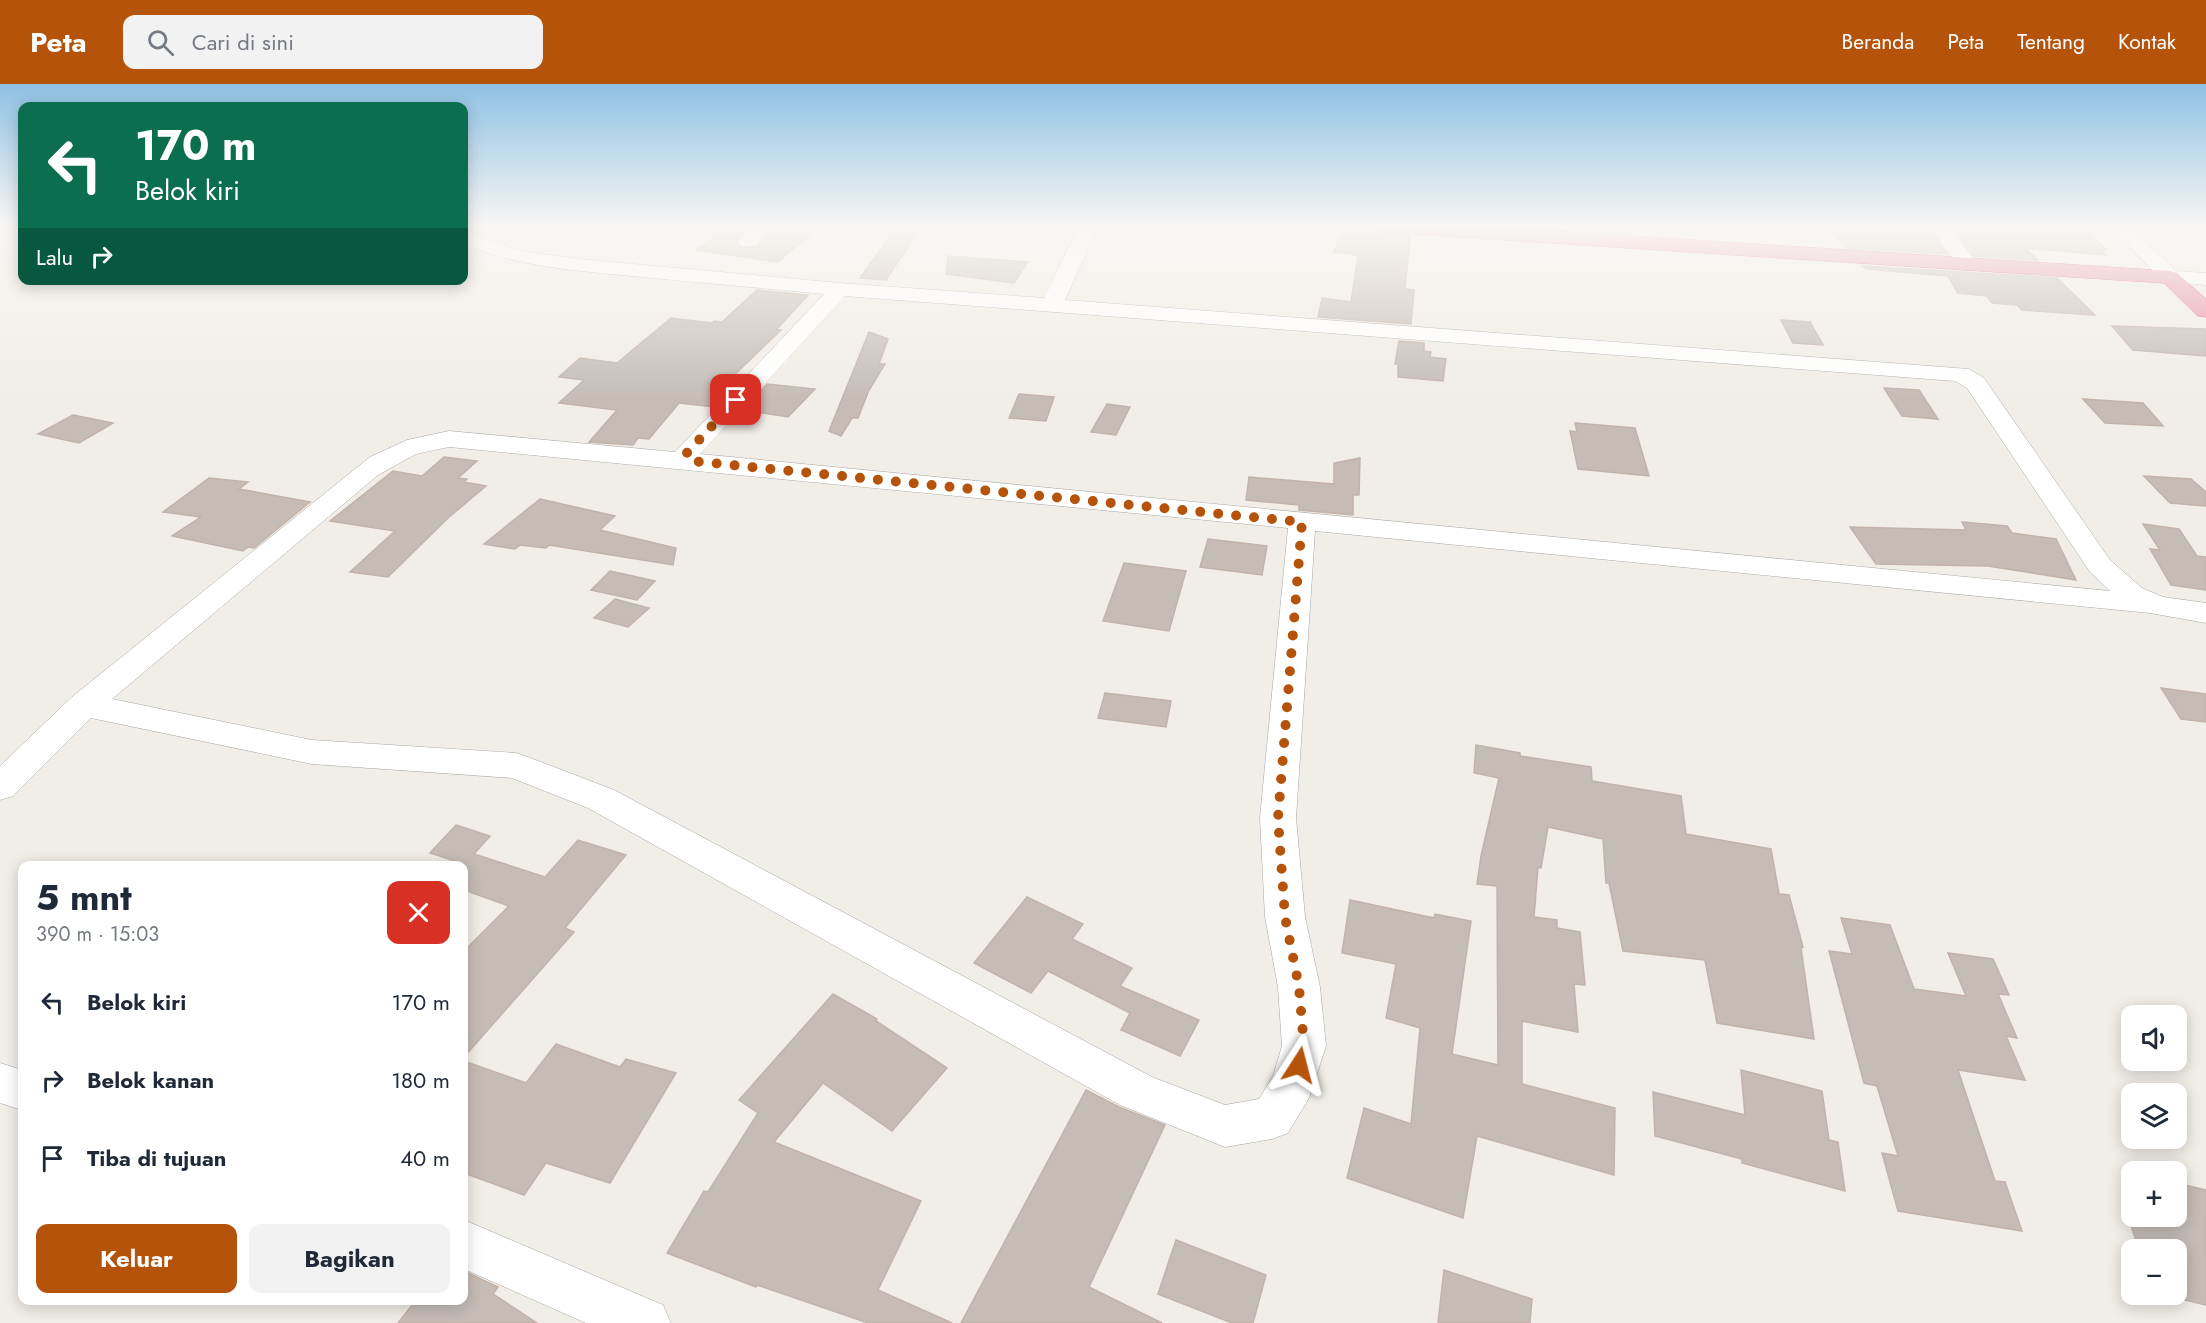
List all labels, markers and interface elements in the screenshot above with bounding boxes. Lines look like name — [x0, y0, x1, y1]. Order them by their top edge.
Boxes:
search box — [123, 15, 543, 69]
text: Peta — [30, 22, 87, 63]
icon: search — [144, 26, 177, 59]
text: Cari di sini — [192, 26, 294, 58]
text: Beranda — [1841, 27, 1914, 57]
text: Peta — [1947, 27, 1984, 57]
text: Tentang — [2017, 27, 2085, 57]
text: Kontak — [2118, 27, 2176, 57]
text: 170 m — [135, 115, 257, 176]
icon: left — [36, 126, 114, 204]
text: Belok kiri — [135, 171, 240, 210]
icon: right — [85, 240, 118, 273]
text: Lalu — [36, 241, 73, 273]
pin — [710, 374, 761, 425]
icon: arrive — [719, 383, 752, 416]
text: 5 mnt — [36, 871, 132, 923]
button: close — [387, 881, 450, 944]
text: 390 m · 15:03 — [36, 920, 159, 949]
icon: left — [36, 986, 69, 1019]
text: Belok kiri — [87, 986, 186, 1018]
text: 170 m — [392, 986, 450, 1018]
map controls — [2121, 1005, 2187, 1305]
button: sound — [2121, 1005, 2187, 1071]
position arrow — [1267, 1033, 1331, 1097]
icon: right — [36, 1064, 69, 1097]
text: Belok kanan — [87, 1064, 214, 1096]
text: 180 m — [391, 1064, 450, 1096]
button: layers — [2121, 1083, 2187, 1149]
icon: arrive — [36, 1142, 69, 1175]
text: Tiba di tujuan — [87, 1142, 226, 1174]
text: 40 m — [400, 1142, 450, 1174]
button: + — [2121, 1161, 2187, 1227]
button: Keluar — [36, 1224, 237, 1293]
button: Bagikan — [249, 1224, 450, 1293]
button: − — [2121, 1239, 2187, 1305]

